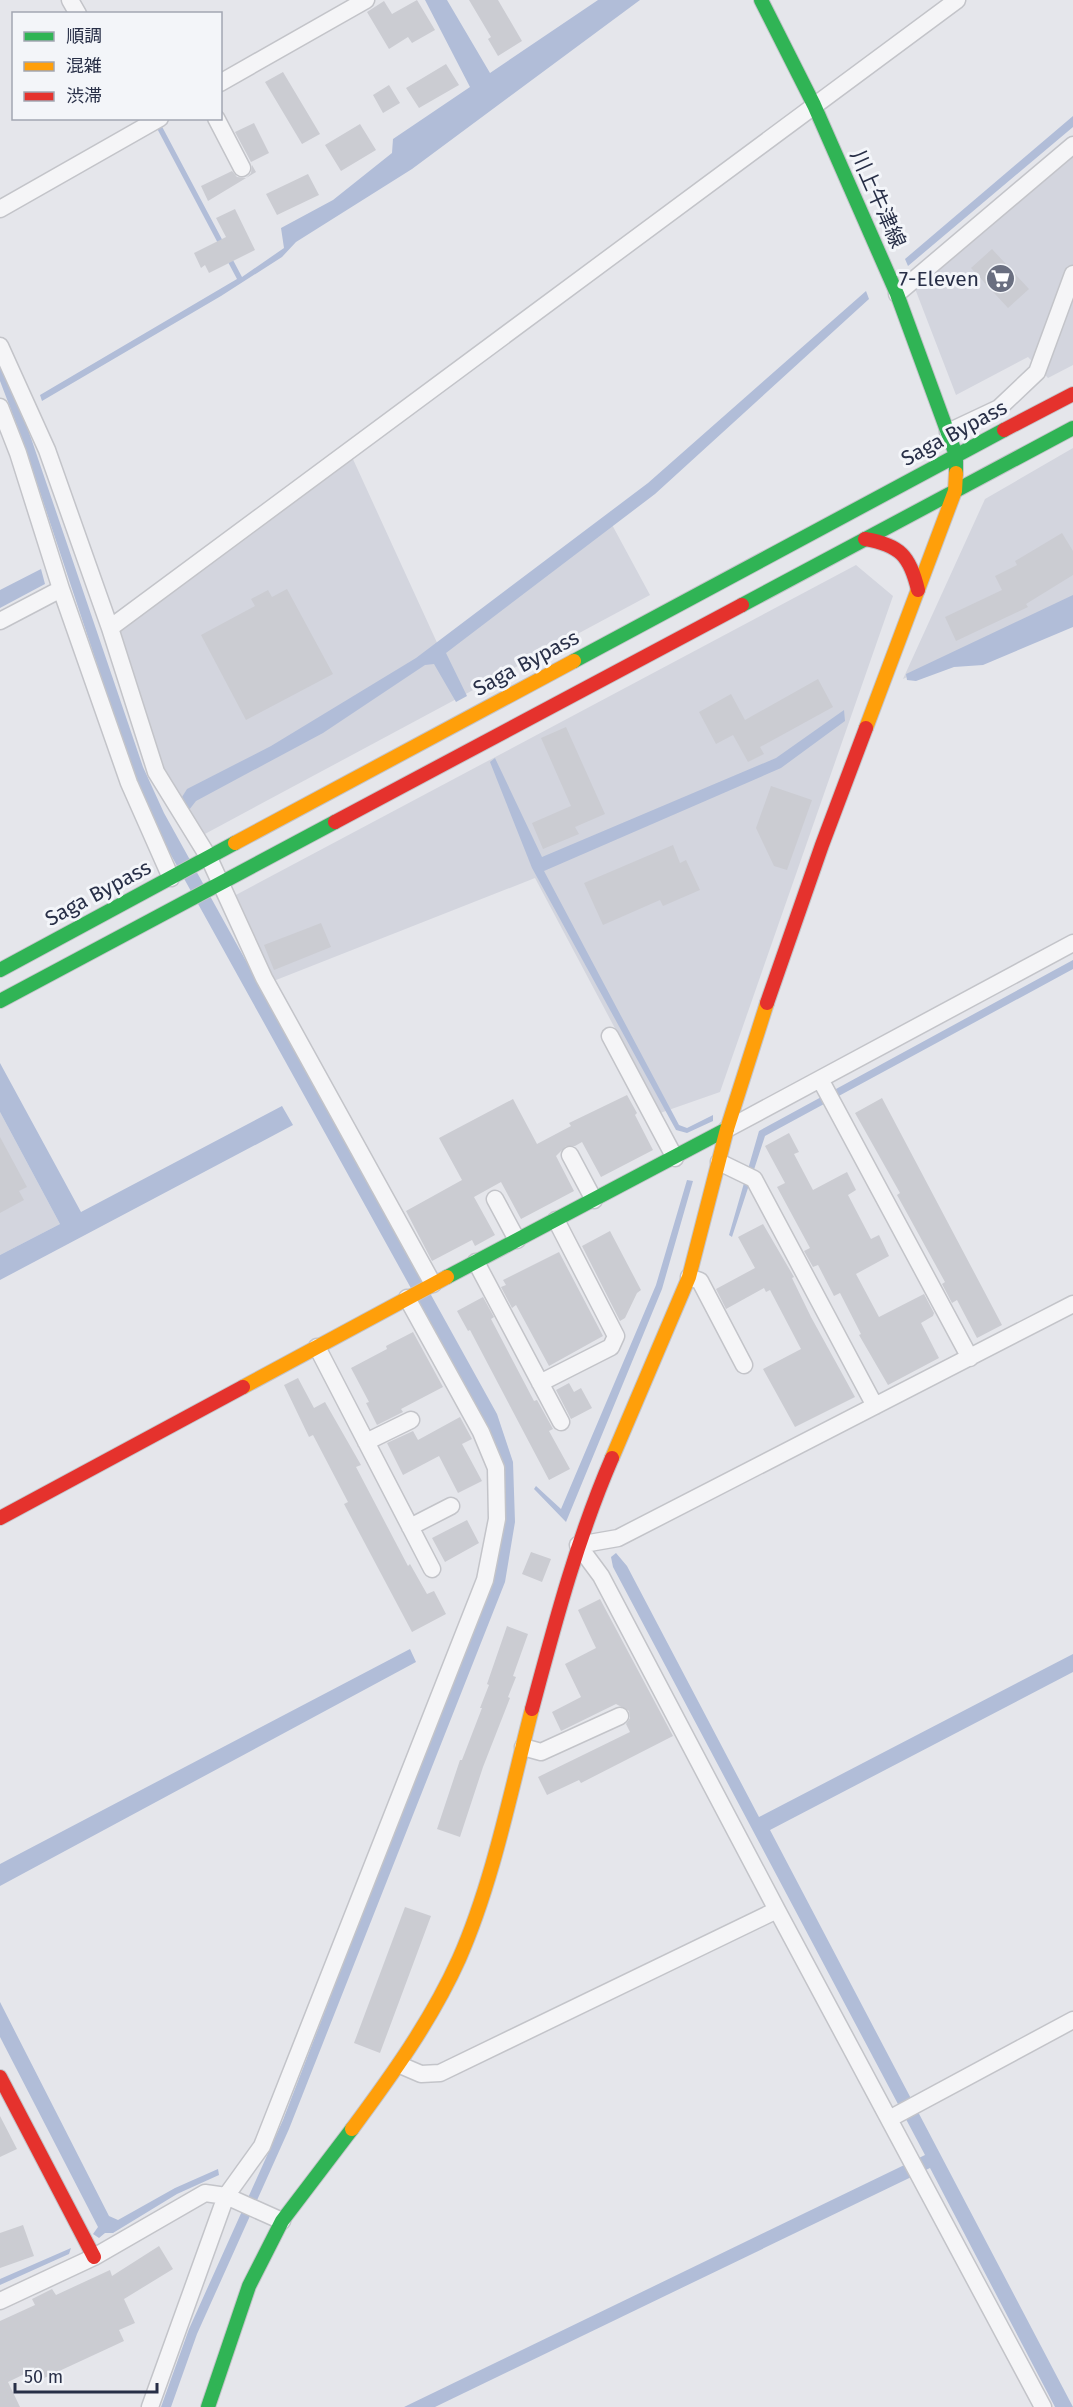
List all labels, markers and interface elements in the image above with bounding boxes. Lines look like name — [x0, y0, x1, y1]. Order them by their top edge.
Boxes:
legend — [12, 12, 222, 120]
text: 順調 — [66, 25, 102, 47]
text: 混雑 — [66, 55, 102, 77]
text: 渋滞 — [66, 85, 102, 107]
street label: 川上牛津線 — [845, 146, 911, 252]
supermarket icon: 7-Eleven — [984, 263, 1016, 295]
place label: 7-Eleven — [899, 266, 979, 292]
street label: Saga Bypass — [897, 394, 1012, 472]
street label: Saga Bypass — [469, 624, 584, 702]
street label: Saga Bypass — [41, 854, 156, 932]
scale bar — [15, 2356, 158, 2394]
text: 50 m — [24, 2366, 63, 2388]

